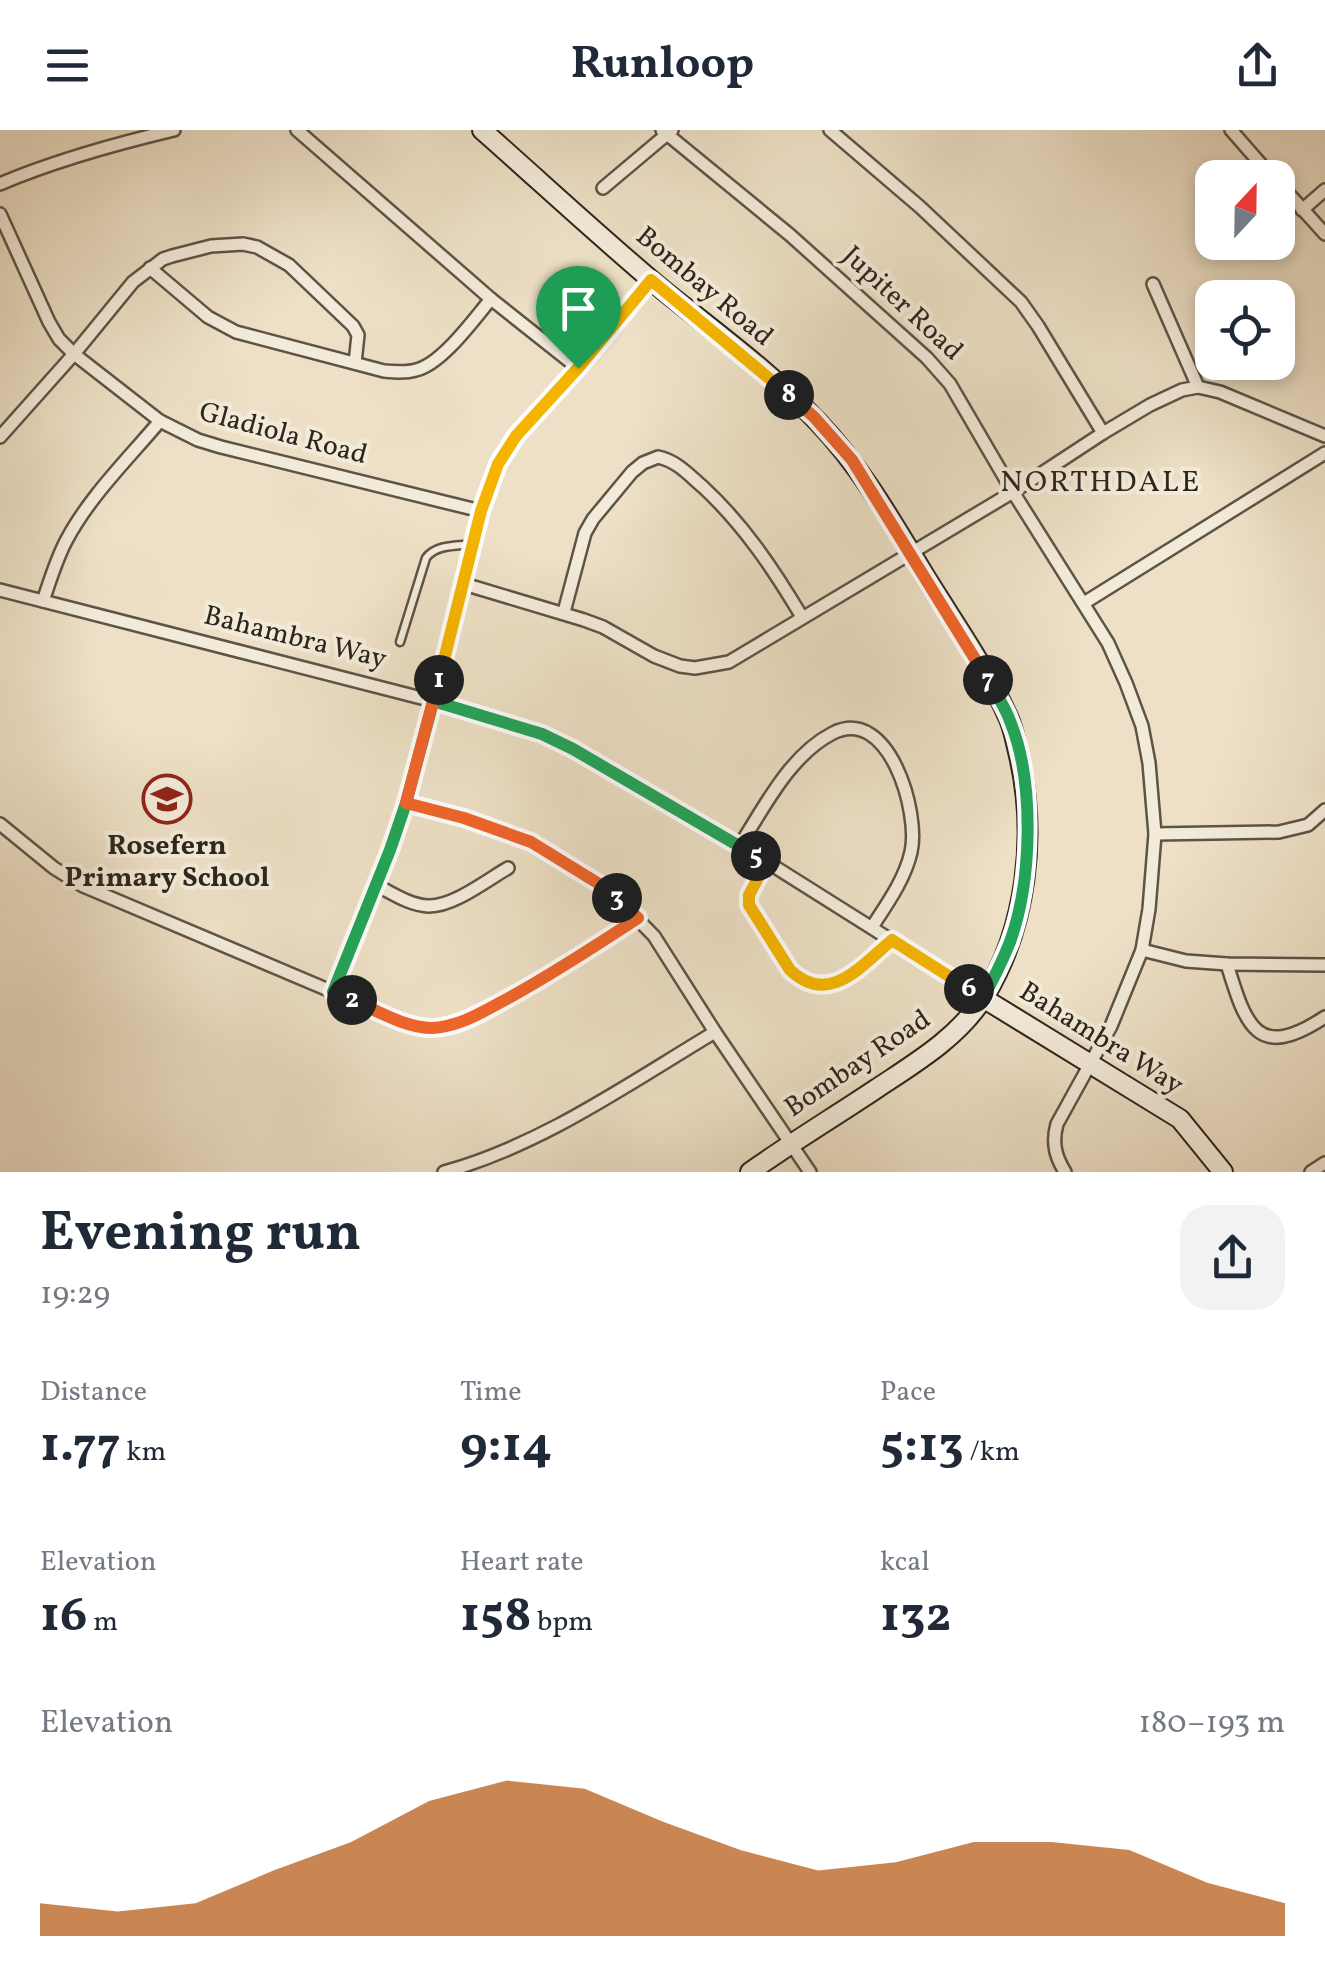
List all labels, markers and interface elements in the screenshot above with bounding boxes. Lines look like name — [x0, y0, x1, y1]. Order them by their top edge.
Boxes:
text: Runloop — [571, 34, 754, 97]
icon: menu — [40, 38, 95, 93]
icon: share — [1230, 38, 1285, 93]
north arrow — [1195, 160, 1295, 260]
map controls — [1195, 160, 1295, 380]
street label: Bombay Road — [627, 218, 781, 356]
street label: Jupiter Road — [833, 238, 971, 370]
pin — [536, 266, 621, 369]
button: locate — [1195, 280, 1295, 380]
icon: arrive — [551, 281, 606, 336]
pin: 8 — [764, 370, 814, 420]
text: 8 — [781, 375, 797, 414]
street label: Gladiola Road — [195, 393, 371, 475]
district label: NORTHDALE — [1000, 462, 1202, 504]
street label: Bahambra Way — [200, 596, 390, 680]
pin: 1 — [414, 655, 464, 705]
pin: 7 — [963, 655, 1013, 705]
text: 1 — [433, 660, 445, 699]
text: 7 — [981, 660, 995, 699]
school or university icon: Rosefern Primary School — [141, 773, 193, 825]
place label: Rosefern Primary School — [64, 827, 270, 898]
pin: 5 — [731, 831, 781, 881]
text: 5 — [749, 836, 763, 875]
pin: 3 — [592, 873, 642, 923]
text: 3 — [610, 878, 624, 917]
pin: 6 — [944, 964, 994, 1014]
text: 6 — [961, 969, 977, 1008]
street label: Bahambra Way — [1011, 973, 1191, 1105]
pin: 2 — [327, 975, 377, 1025]
text: 2 — [345, 980, 359, 1019]
street label: Bombay Road — [777, 1001, 939, 1127]
text: Evening run — [40, 1197, 361, 1273]
button: share — [1180, 1205, 1285, 1310]
text: 19:29 — [40, 1273, 110, 1317]
text: Distance — [40, 1373, 147, 1412]
text: Time — [460, 1373, 521, 1412]
text: Pace — [880, 1373, 936, 1412]
text: 1.77 — [40, 1412, 121, 1482]
text: 9:14 — [460, 1412, 552, 1482]
text: 5:13 — [880, 1412, 964, 1482]
text: km — [121, 1433, 166, 1472]
text: /km — [964, 1433, 1020, 1472]
text: Elevation — [40, 1543, 156, 1582]
text: Heart rate — [460, 1543, 584, 1582]
text: kcal — [880, 1543, 930, 1582]
text: 16 — [40, 1582, 88, 1652]
text: 158 — [460, 1582, 531, 1652]
text: 132 — [880, 1582, 952, 1652]
text: m — [88, 1603, 118, 1642]
text: bpm — [531, 1603, 593, 1642]
text: Elevation — [40, 1702, 173, 1746]
text: 180–193 m — [1139, 1702, 1285, 1746]

